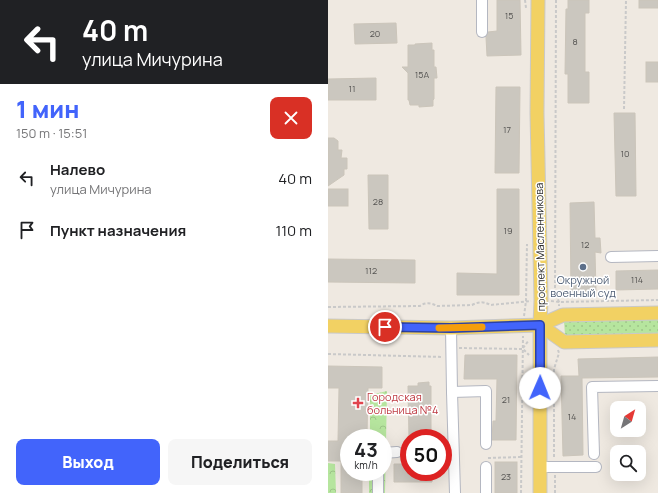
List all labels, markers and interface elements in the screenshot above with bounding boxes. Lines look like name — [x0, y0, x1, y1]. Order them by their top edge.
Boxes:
house number: 15 — [505, 9, 513, 22]
text: 40 m — [82, 11, 148, 49]
icon: left — [16, 16, 68, 68]
house number: 20 — [370, 27, 380, 40]
house number: 8 — [572, 35, 578, 48]
text: улица Мичурина — [82, 47, 223, 71]
house number: 15А — [415, 68, 429, 81]
house number: 11 — [348, 82, 356, 95]
text: 1 мин — [16, 92, 79, 125]
button: close — [270, 97, 312, 139]
house number: 17 — [503, 123, 511, 136]
text: 150 m · 15:51 — [16, 124, 87, 142]
house number: 10 — [621, 147, 630, 160]
text: Налево — [50, 159, 105, 180]
icon: left — [16, 167, 38, 189]
text: 40 m — [278, 168, 312, 189]
text: улица Мичурина — [50, 180, 152, 198]
street label: проспект Масленникова — [531, 183, 548, 311]
house number: 28 — [373, 195, 383, 208]
icon: arrive — [16, 219, 38, 241]
text: Пункт назначения — [50, 220, 186, 241]
text: 110 m — [275, 220, 312, 241]
house number: 19 — [503, 224, 513, 237]
house number: 12 — [581, 238, 589, 251]
marker: Окружной военный суд — [578, 262, 588, 272]
house number: 112 — [365, 264, 377, 277]
place label: Окружной военный суд — [550, 272, 616, 300]
house number: 114 — [631, 273, 643, 286]
pin — [368, 310, 402, 344]
icon: arrive — [374, 316, 396, 338]
position arrow — [519, 367, 561, 409]
place label: Городская больница №4 — [367, 389, 439, 417]
house number: 21 — [502, 393, 510, 406]
marker: Городская больница №4 — [352, 397, 364, 409]
north arrow — [610, 401, 646, 437]
map controls — [610, 401, 646, 481]
house number: 14 — [568, 410, 576, 423]
speed limit sign: 50 — [400, 429, 452, 481]
text: 43 — [354, 436, 378, 463]
button: Выход — [16, 439, 160, 485]
button: Поделиться — [168, 439, 312, 485]
button: search — [610, 445, 646, 481]
text: km/h — [354, 458, 378, 472]
house number: 23 — [501, 470, 511, 483]

